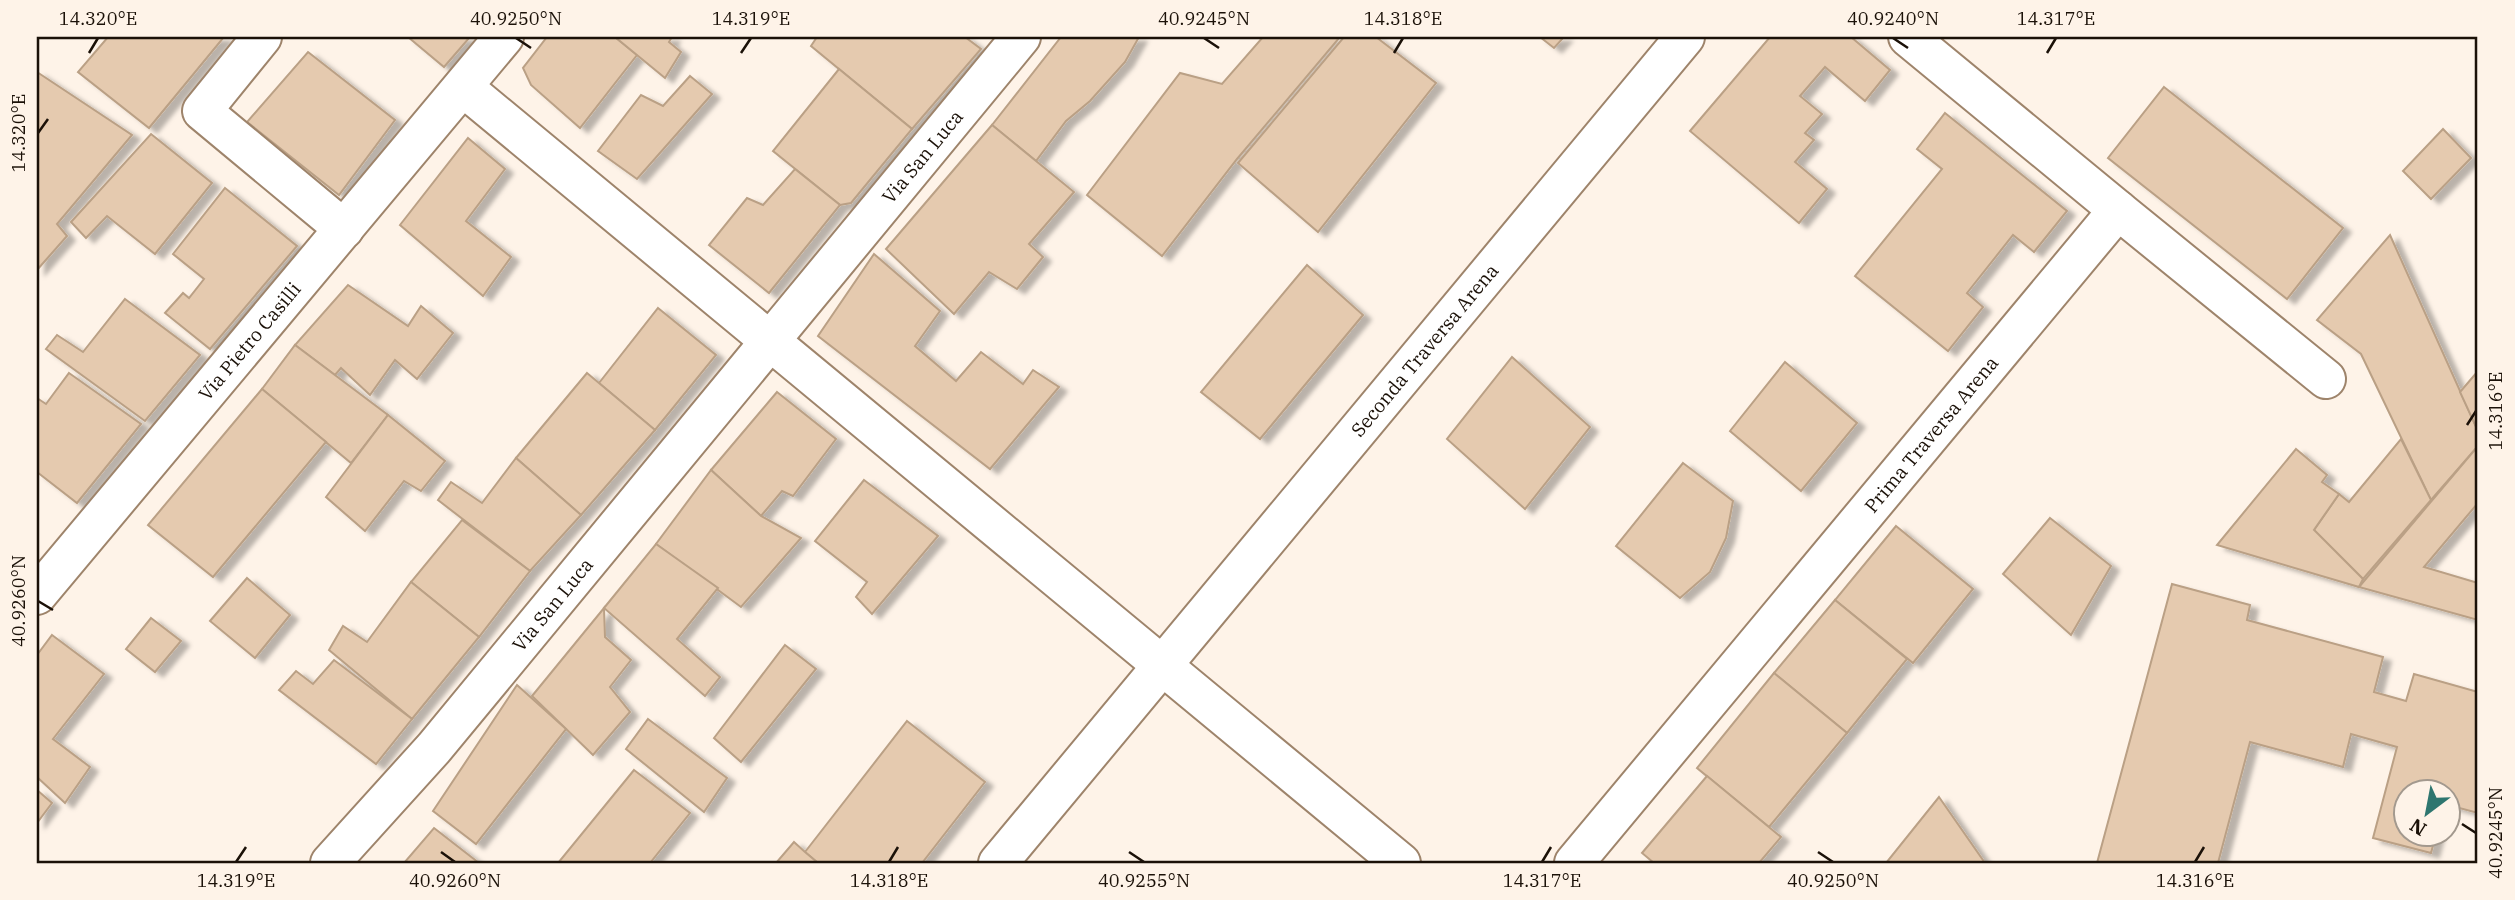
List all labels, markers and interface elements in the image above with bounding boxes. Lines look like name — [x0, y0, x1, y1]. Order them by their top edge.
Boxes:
text: 14.320°E — [59, 7, 137, 30]
text: 40.9250°N — [470, 7, 562, 30]
text: 14.319°E — [712, 7, 790, 30]
text: 40.9245°N — [1158, 7, 1250, 30]
text: 14.318°E — [1364, 7, 1442, 30]
text: 40.9240°N — [1847, 7, 1939, 30]
text: 14.317°E — [2017, 7, 2095, 30]
text: 14.320°E — [7, 94, 30, 172]
street label: Via San Luca — [877, 105, 968, 208]
street label: Seconda Traversa Arena — [1346, 259, 1503, 442]
street label: Via Pietro Casilli — [193, 277, 306, 405]
street label: Prima Traversa Arena — [1859, 351, 2003, 517]
text: 14.316°E — [2484, 372, 2507, 450]
street label: Via San Luca — [507, 553, 598, 656]
text: 40.9260°N — [7, 555, 30, 647]
north arrow — [2392, 778, 2462, 848]
text: 40.9245°N — [2484, 787, 2507, 879]
text: N — [2405, 813, 2431, 842]
text: 14.319°E — [197, 869, 275, 892]
text: 40.9260°N — [409, 869, 501, 892]
text: 14.318°E — [850, 869, 928, 892]
text: 40.9255°N — [1098, 869, 1190, 892]
text: 14.317°E — [1503, 869, 1581, 892]
text: 40.9250°N — [1787, 869, 1879, 892]
text: 14.316°E — [2156, 869, 2234, 892]

